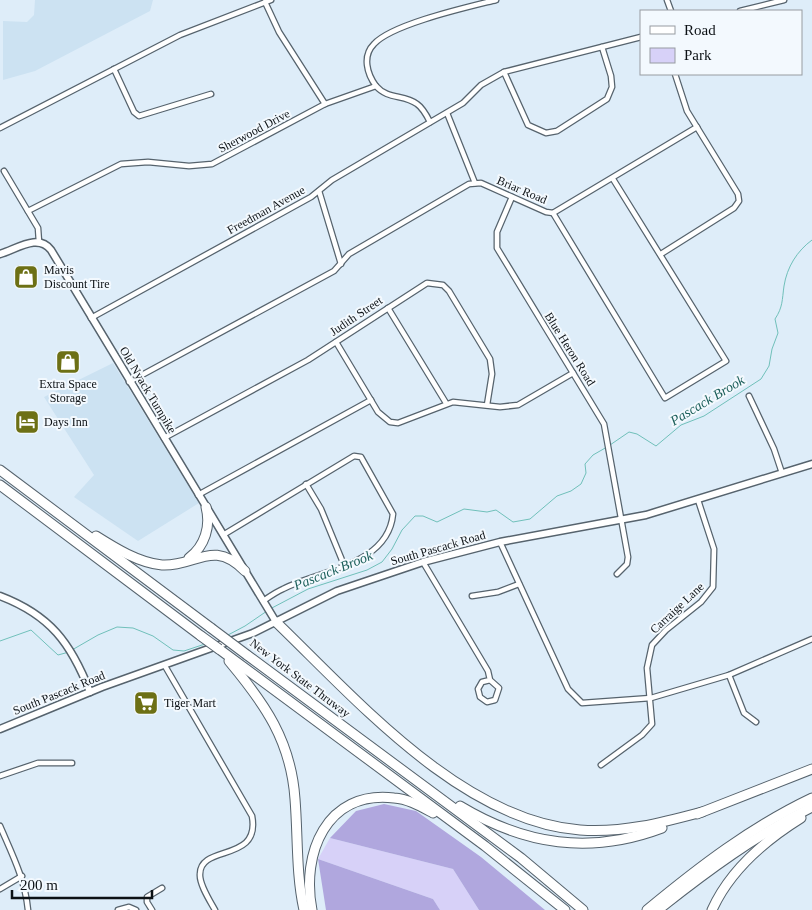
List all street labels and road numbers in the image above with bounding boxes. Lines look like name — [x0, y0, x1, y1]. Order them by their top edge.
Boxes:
street label: Sherwood Drive — [216, 106, 292, 156]
street label: Briar Road — [495, 173, 549, 207]
street label: Freedman Avenue — [225, 183, 307, 237]
street label: Judith Street — [327, 293, 385, 339]
street label: Blue Heron Road — [542, 310, 598, 388]
street label: Old Nyack Turnpike — [117, 344, 179, 436]
street label: South Pascack Road — [389, 528, 487, 568]
street label: Carraige Lane — [647, 580, 707, 636]
street label: New York State Thruway — [247, 636, 353, 720]
street label: South Pascack Road — [11, 668, 107, 718]

